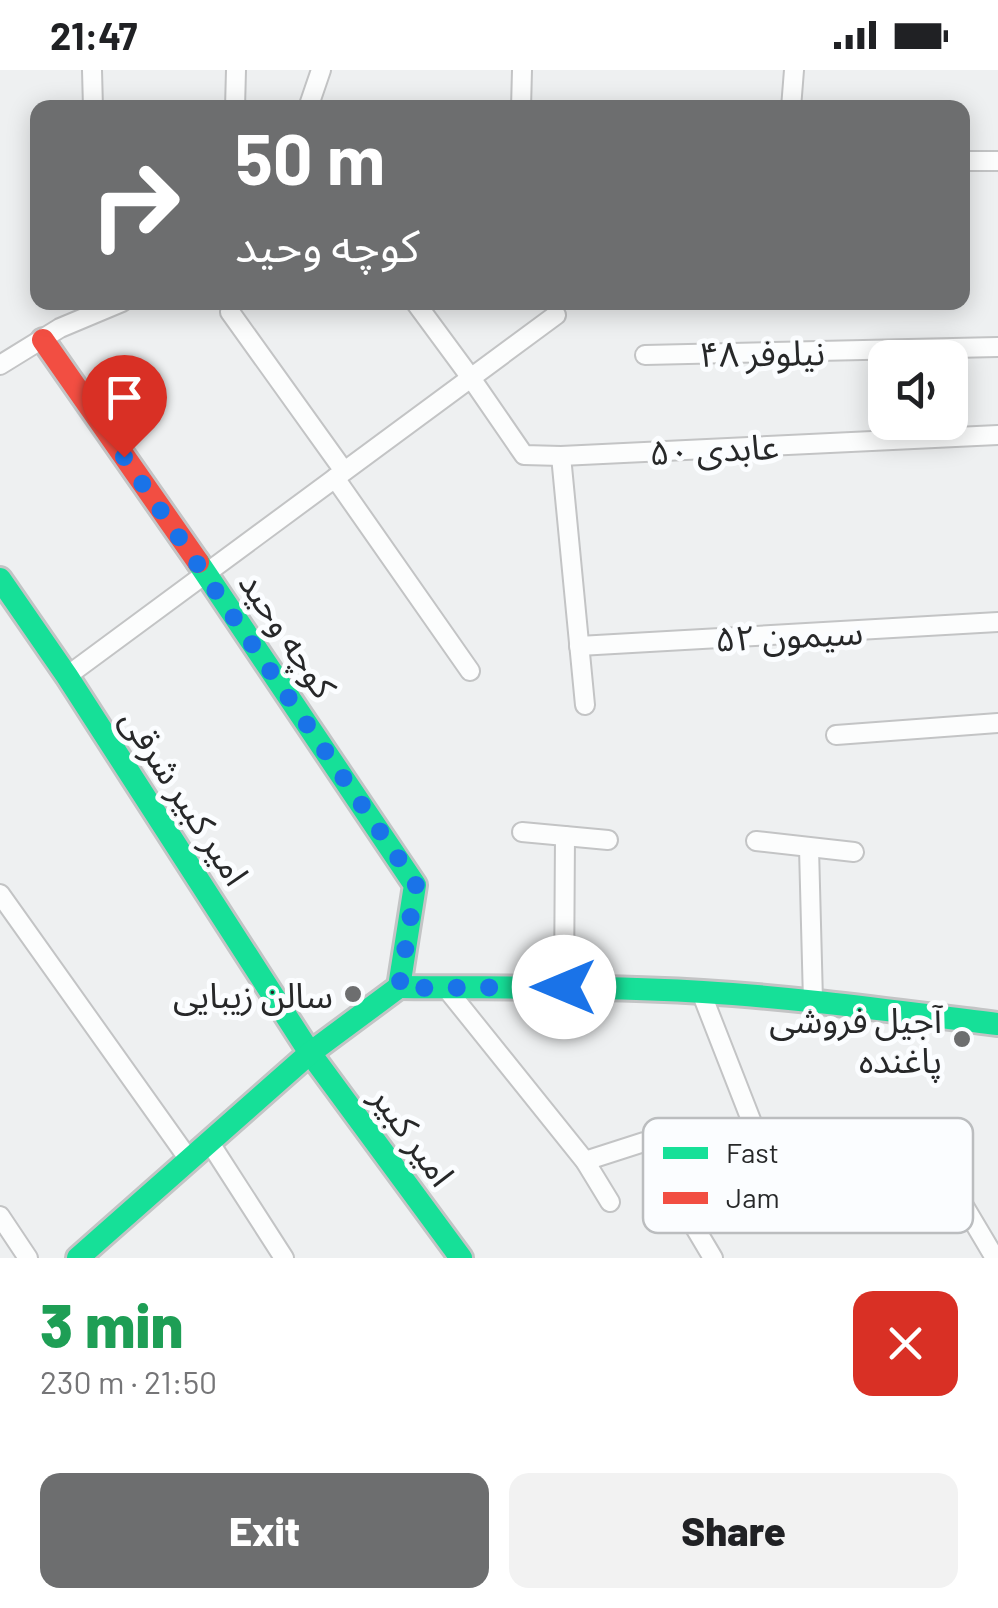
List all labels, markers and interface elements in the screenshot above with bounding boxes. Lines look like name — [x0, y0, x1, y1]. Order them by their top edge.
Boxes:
text: 21:47 — [50, 12, 137, 58]
text: 50 m — [235, 115, 385, 199]
icon: right — [70, 140, 200, 270]
text: کوچه وحید — [235, 217, 420, 271]
street label: نیلوفر ۴۸ — [699, 330, 825, 375]
map controls — [868, 340, 968, 440]
button: sound — [868, 340, 968, 440]
pin — [82, 355, 167, 458]
icon: arrive — [97, 370, 152, 425]
street label: عابدی ۵۰ — [648, 424, 780, 473]
street label: کوچه وحید — [229, 563, 347, 707]
street label: سیمون ۵۲ — [714, 609, 864, 660]
street label: امیر کبیر شرقی — [112, 700, 259, 893]
position arrow — [512, 935, 616, 1039]
place label: سالن زیبایی — [173, 973, 333, 1017]
marker: سالن زیبایی — [342, 983, 364, 1005]
place label: آجیل فروشی پاغنده — [769, 998, 944, 1083]
marker: آجیل فروشی پاغنده — [951, 1028, 973, 1050]
street label: امیر کبیر — [362, 1076, 464, 1194]
legend — [643, 1118, 973, 1233]
text: Fast — [726, 1135, 779, 1169]
text: Jam — [726, 1180, 780, 1214]
text: 3 min — [40, 1288, 184, 1360]
button: close — [853, 1291, 958, 1396]
text: 230 m · 21:50 — [40, 1362, 217, 1400]
button: Exit — [40, 1473, 489, 1588]
button: Share — [509, 1473, 958, 1588]

